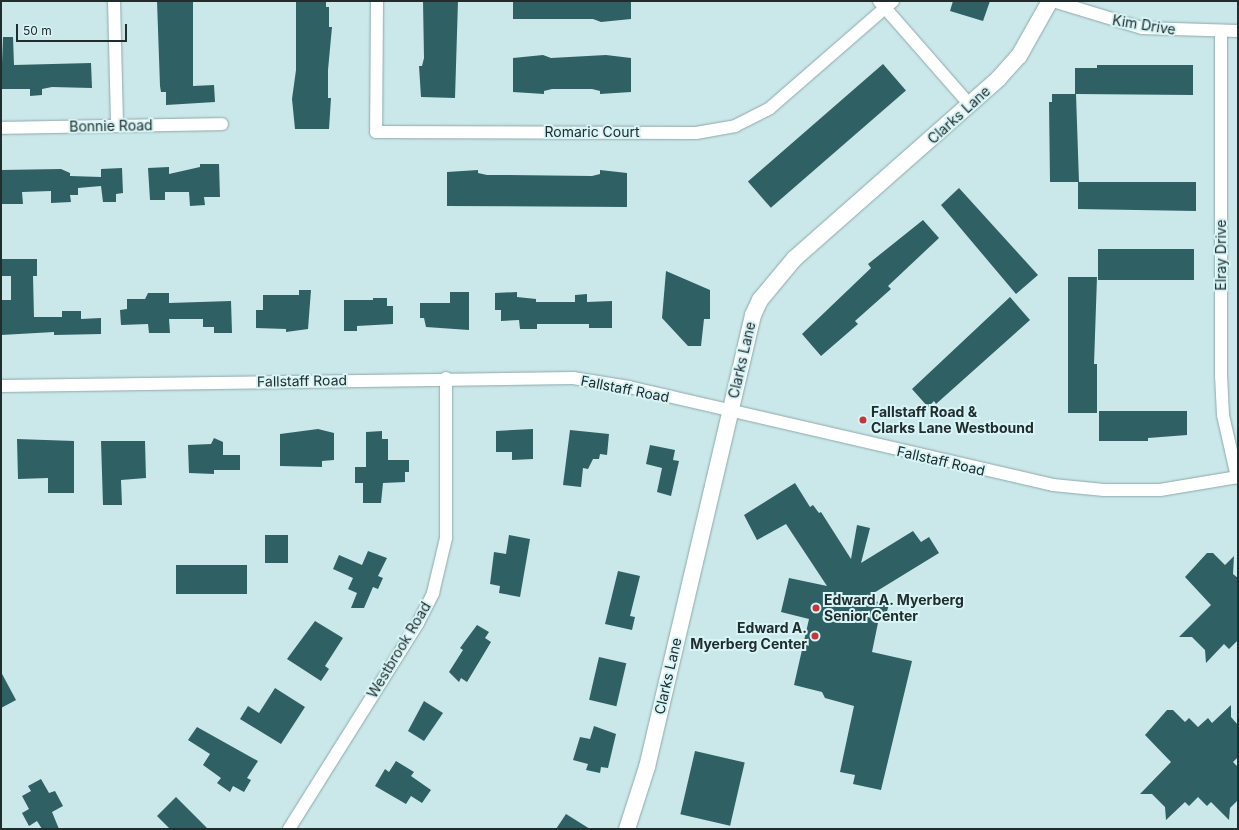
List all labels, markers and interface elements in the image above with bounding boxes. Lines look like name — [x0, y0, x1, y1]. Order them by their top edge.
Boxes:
street label: Kim Drive — [1111, 12, 1177, 38]
scale bar — [18, 16, 129, 42]
text: 50 m — [23, 23, 52, 38]
street label: Clarks Lane — [924, 83, 994, 147]
street label: Bonnie Road — [69, 117, 153, 135]
street label: Romaric Court — [544, 124, 640, 140]
street label: Elray Drive — [1213, 219, 1229, 291]
street label: Clarks Lane — [725, 320, 759, 400]
street label: Fallstaff Road — [257, 372, 347, 390]
street label: Fallstaff Road — [579, 372, 671, 406]
place label: Fallstaff Road & Clarks Lane Westbound — [871, 404, 1034, 436]
marker: Fallstaff Road & Clarks Lane Westbound — [858, 415, 868, 425]
street label: Fallstaff Road — [895, 443, 987, 479]
place label: Edward A. Myerberg Senior Center — [824, 592, 964, 624]
street label: Westbrook Road — [364, 599, 434, 701]
marker: Edward A. Myerberg Senior Center — [811, 603, 821, 613]
place label: Edward A. Myerberg Center — [690, 620, 807, 652]
marker: Edward A. Myerberg Center — [810, 631, 820, 641]
street label: Clarks Lane — [651, 636, 685, 716]

